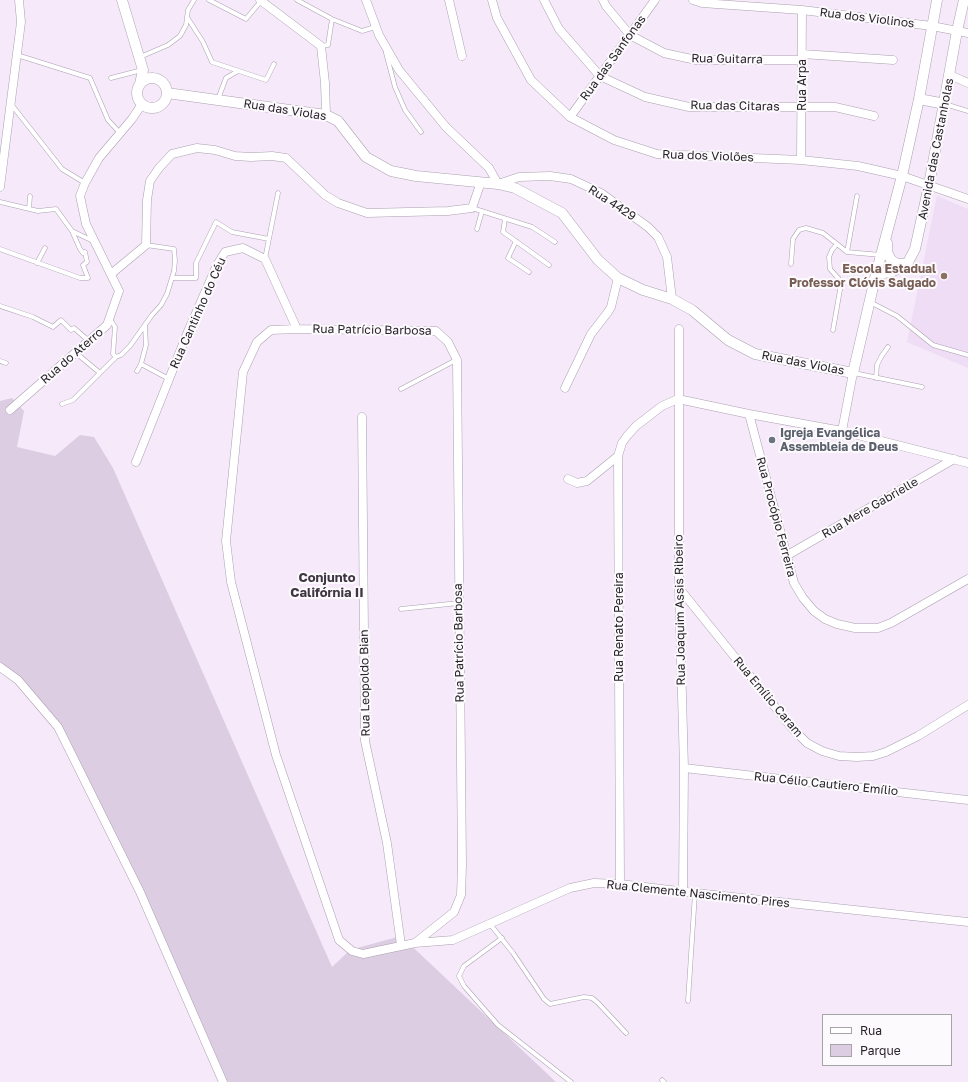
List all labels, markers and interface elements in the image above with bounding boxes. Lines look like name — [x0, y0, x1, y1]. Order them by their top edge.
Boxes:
street label: Rua dos Violinos — [819, 5, 915, 31]
street label: Rua das Sanfonas — [577, 12, 649, 104]
street label: Rua Guitarra — [691, 51, 763, 67]
street label: Rua Arpa — [795, 59, 809, 111]
street label: Avenida das Castanholas — [915, 77, 957, 221]
street label: Rua das Violas — [242, 96, 328, 124]
street label: Rua das Citaras — [690, 98, 780, 114]
street label: Rua dos Violões — [662, 147, 754, 165]
street label: Rua 4429 — [586, 182, 638, 224]
street label: Rua Cantinho do Céu — [167, 255, 229, 371]
place label: Escola Estadual Professor Clóvis Salgado — [789, 262, 936, 290]
marker: Escola Estadual Professor Clóvis Salgado — [939, 271, 949, 281]
street label: Rua Patrício Barbosa — [312, 322, 432, 338]
street label: Rua do Aterro — [38, 325, 106, 387]
street label: Rua das Violas — [760, 348, 846, 378]
place label: Igreja Evangélica Assembleia de Deus — [780, 426, 898, 454]
marker: Igreja Evangélica Assembleia de Deus — [767, 435, 777, 445]
street label: Rua Procópio Ferreira — [753, 455, 799, 579]
street label: Rua Mere Gabrielle — [819, 475, 921, 541]
street label: Rua Joaquim Assis Ribeiro — [671, 534, 689, 686]
district label: Conjunto Califórnia II — [290, 570, 364, 601]
street label: Rua Renato Pereira — [612, 572, 626, 682]
street label: Rua Patrício Barbosa — [451, 583, 467, 703]
street label: Rua Leopoldo Bian — [357, 629, 373, 737]
street label: Rua Emílio Caram — [730, 654, 806, 740]
street label: Rua Célio Cautiero Emílio — [753, 769, 899, 799]
street label: Rua Clemente Nascimento Pires — [606, 877, 790, 911]
legend — [822, 1014, 952, 1066]
text: Rua — [860, 1023, 882, 1038]
text: Parque — [860, 1043, 901, 1058]

